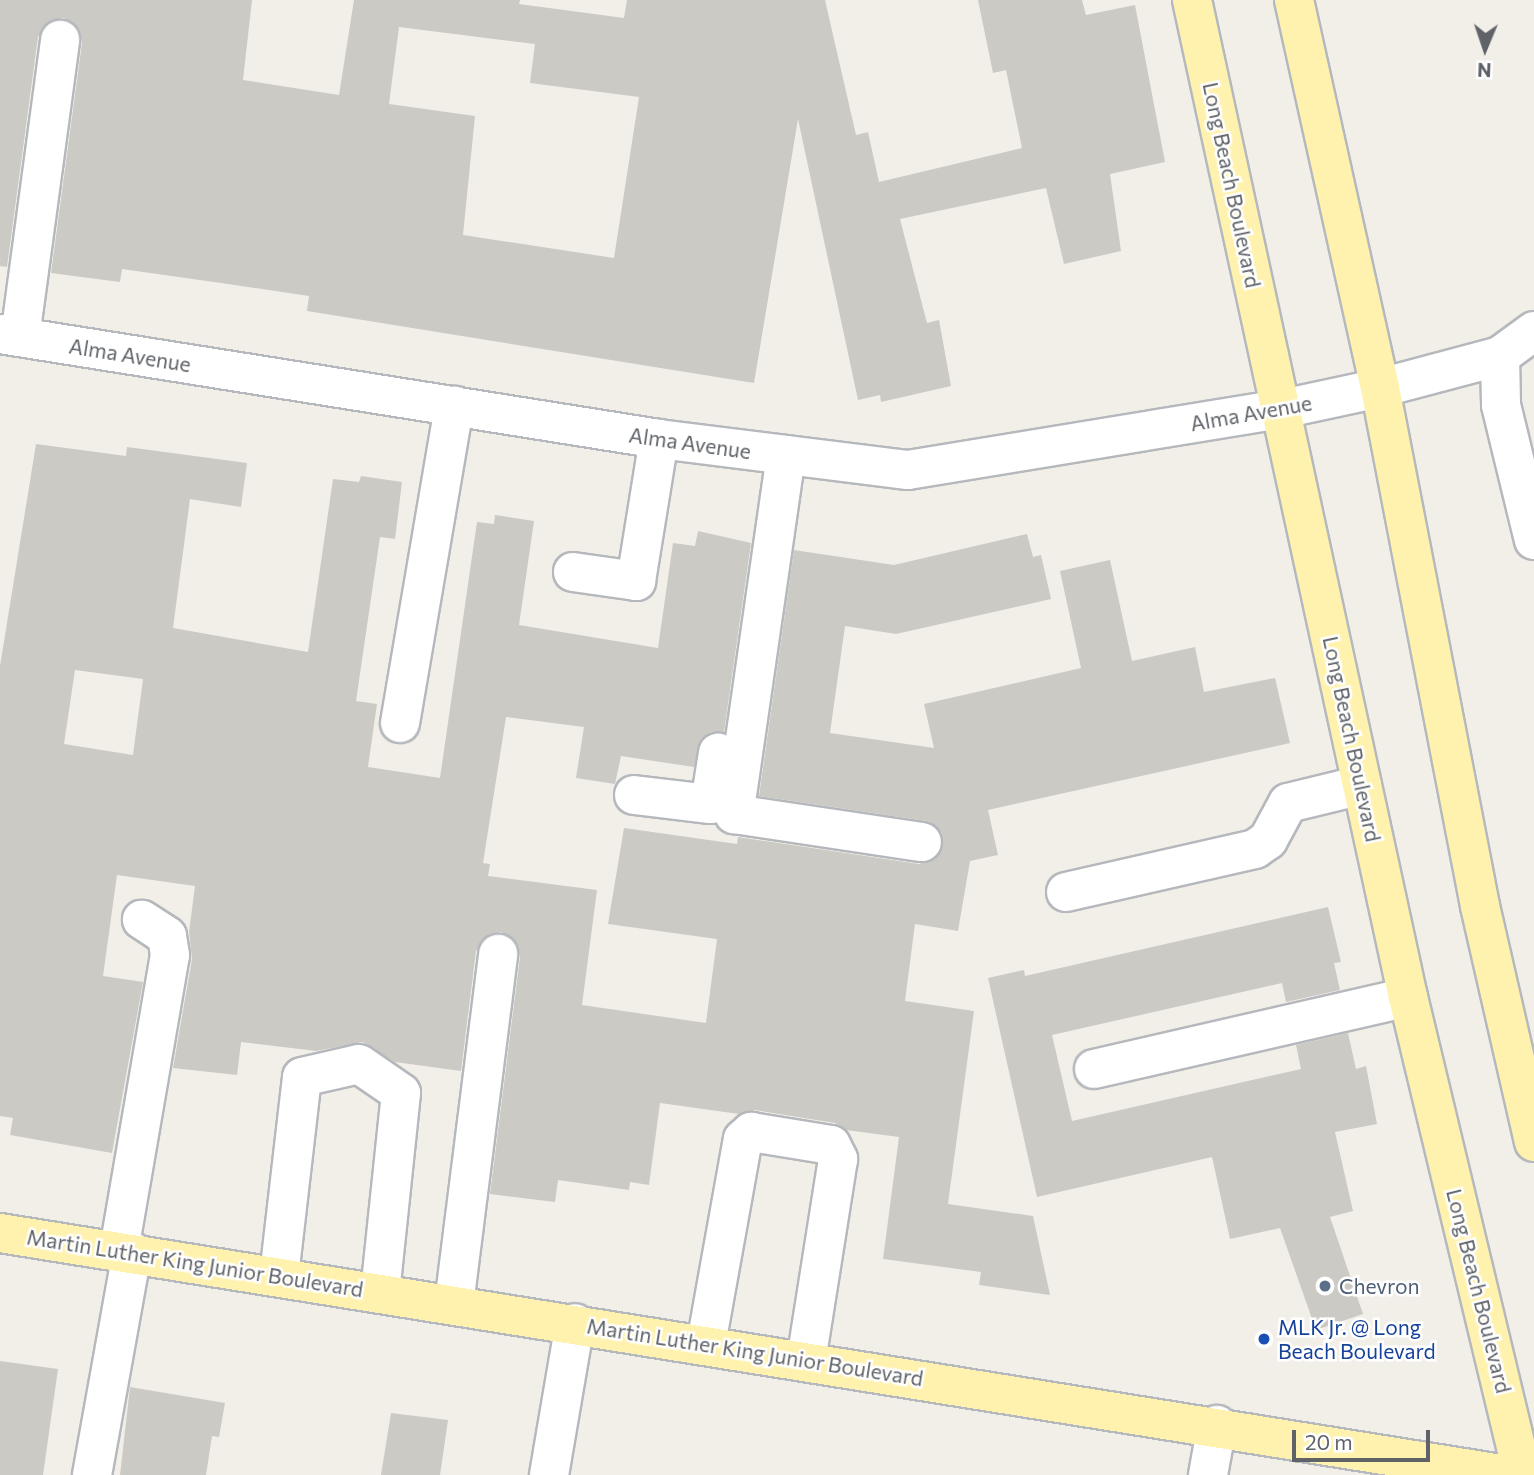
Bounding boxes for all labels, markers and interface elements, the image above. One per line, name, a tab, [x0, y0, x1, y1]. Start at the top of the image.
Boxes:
north arrow	[1450, 14, 1520, 84]
text: N	[1477, 59, 1492, 82]
street label: Long Beach Boulevard	[1198, 80, 1266, 290]
street label: Alma Avenue	[67, 333, 193, 377]
street label: Alma Avenue	[1188, 390, 1314, 436]
street label: Alma Avenue	[627, 422, 753, 464]
street label: Long Beach Boulevard	[1318, 634, 1386, 844]
street label: Long Beach Boulevard	[1441, 1186, 1517, 1396]
street label: Martin Luther King Junior Boulevard	[25, 1224, 365, 1302]
place label: Chevron	[1339, 1273, 1420, 1299]
marker: Chevron	[1317, 1278, 1333, 1294]
street label: Martin Luther King Junior Boulevard	[585, 1313, 925, 1391]
place label: MLK Jr. @ Long Beach Boulevard	[1278, 1314, 1436, 1364]
marker: MLK Jr. @ Long Beach Boulevard	[1256, 1331, 1272, 1347]
scale bar	[1296, 1416, 1434, 1460]
text: 20 m	[1305, 1429, 1353, 1454]

